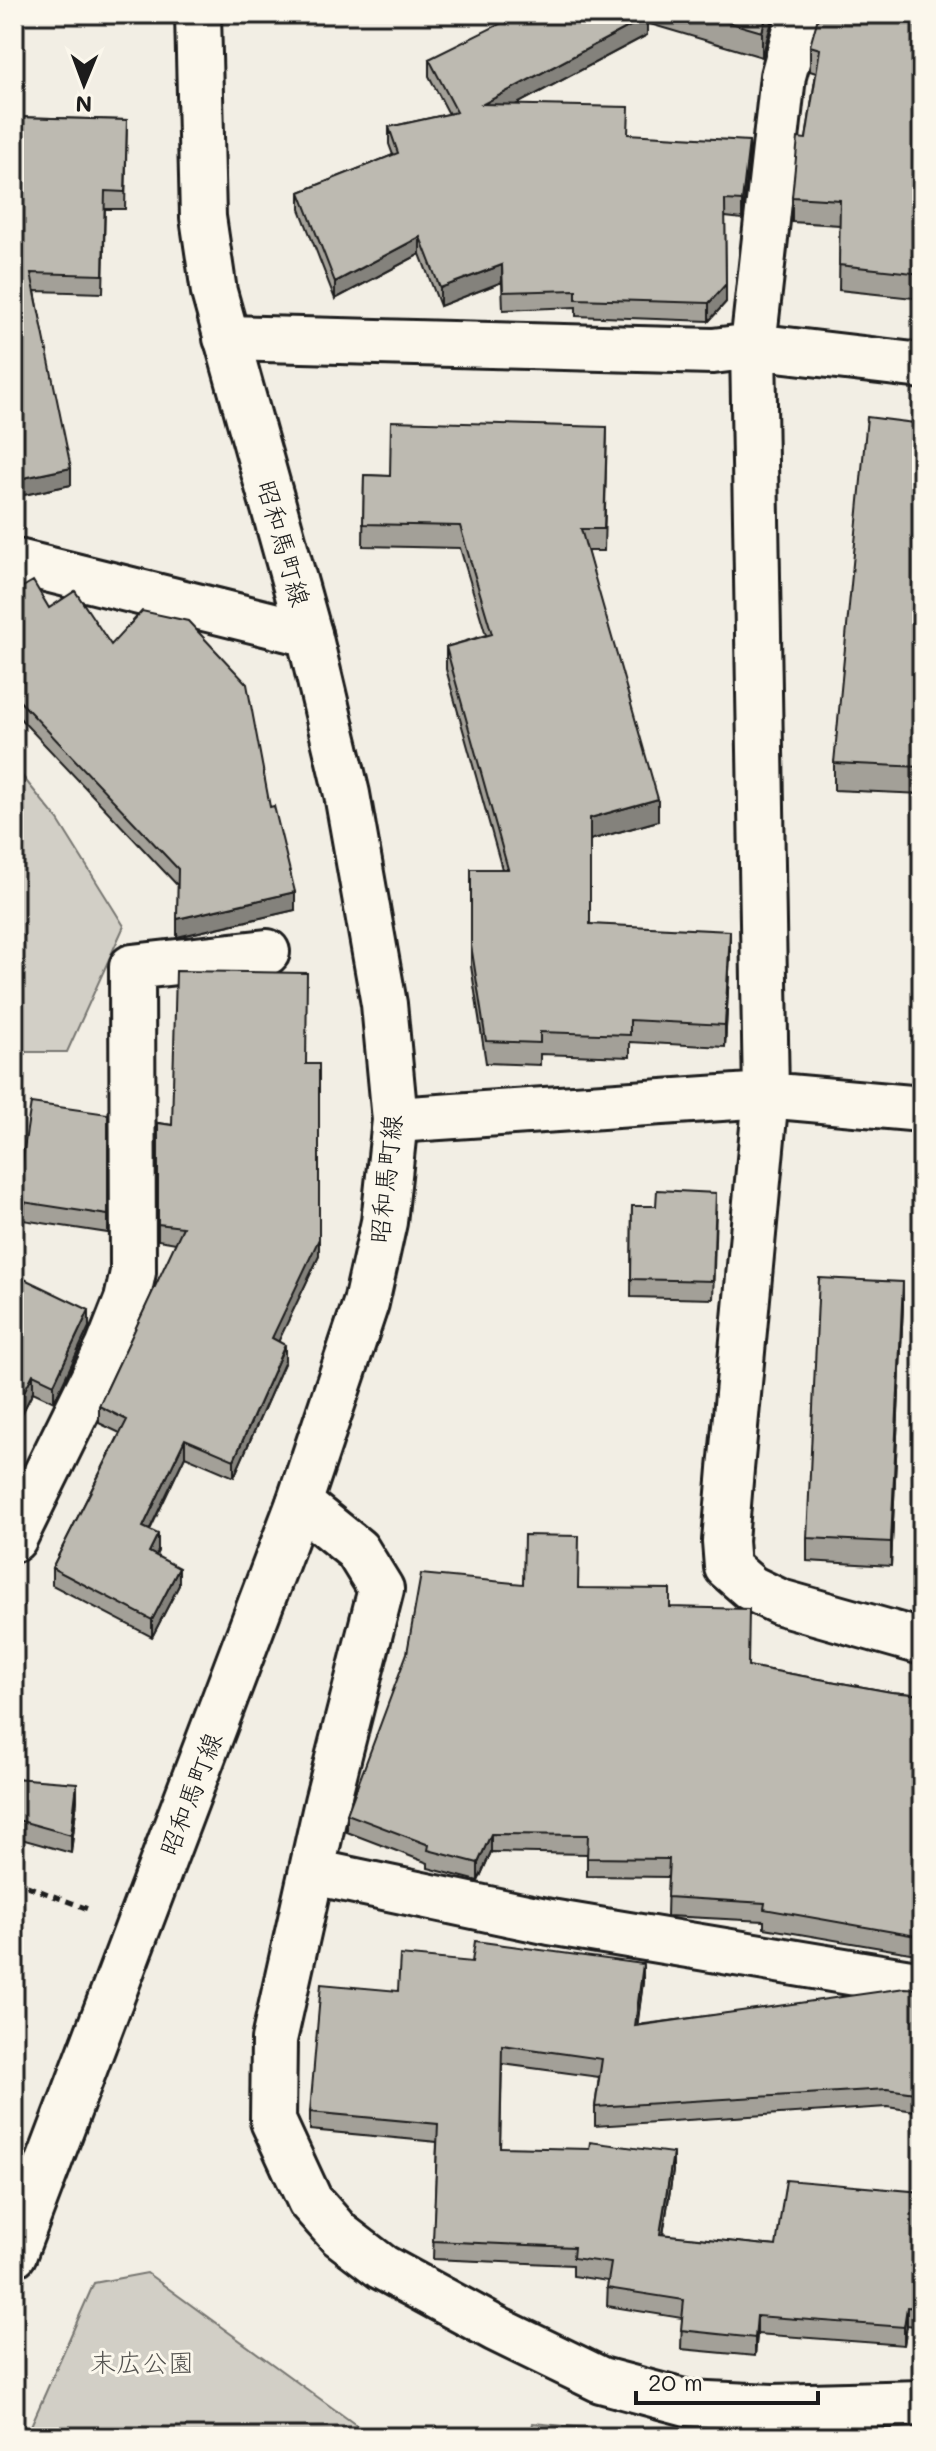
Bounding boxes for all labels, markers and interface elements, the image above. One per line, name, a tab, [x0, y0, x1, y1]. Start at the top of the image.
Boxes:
north arrow	[44, 44, 124, 124]
text: N	[75, 90, 92, 119]
street label: 昭和馬町線	[250, 476, 318, 610]
street label: 昭和馬町線	[361, 1113, 409, 1245]
street label: 昭和馬町線	[151, 1727, 229, 1861]
park label: 末広公園	[90, 2345, 194, 2379]
scale bar	[636, 2355, 818, 2405]
text: 20 m	[648, 2366, 703, 2397]

